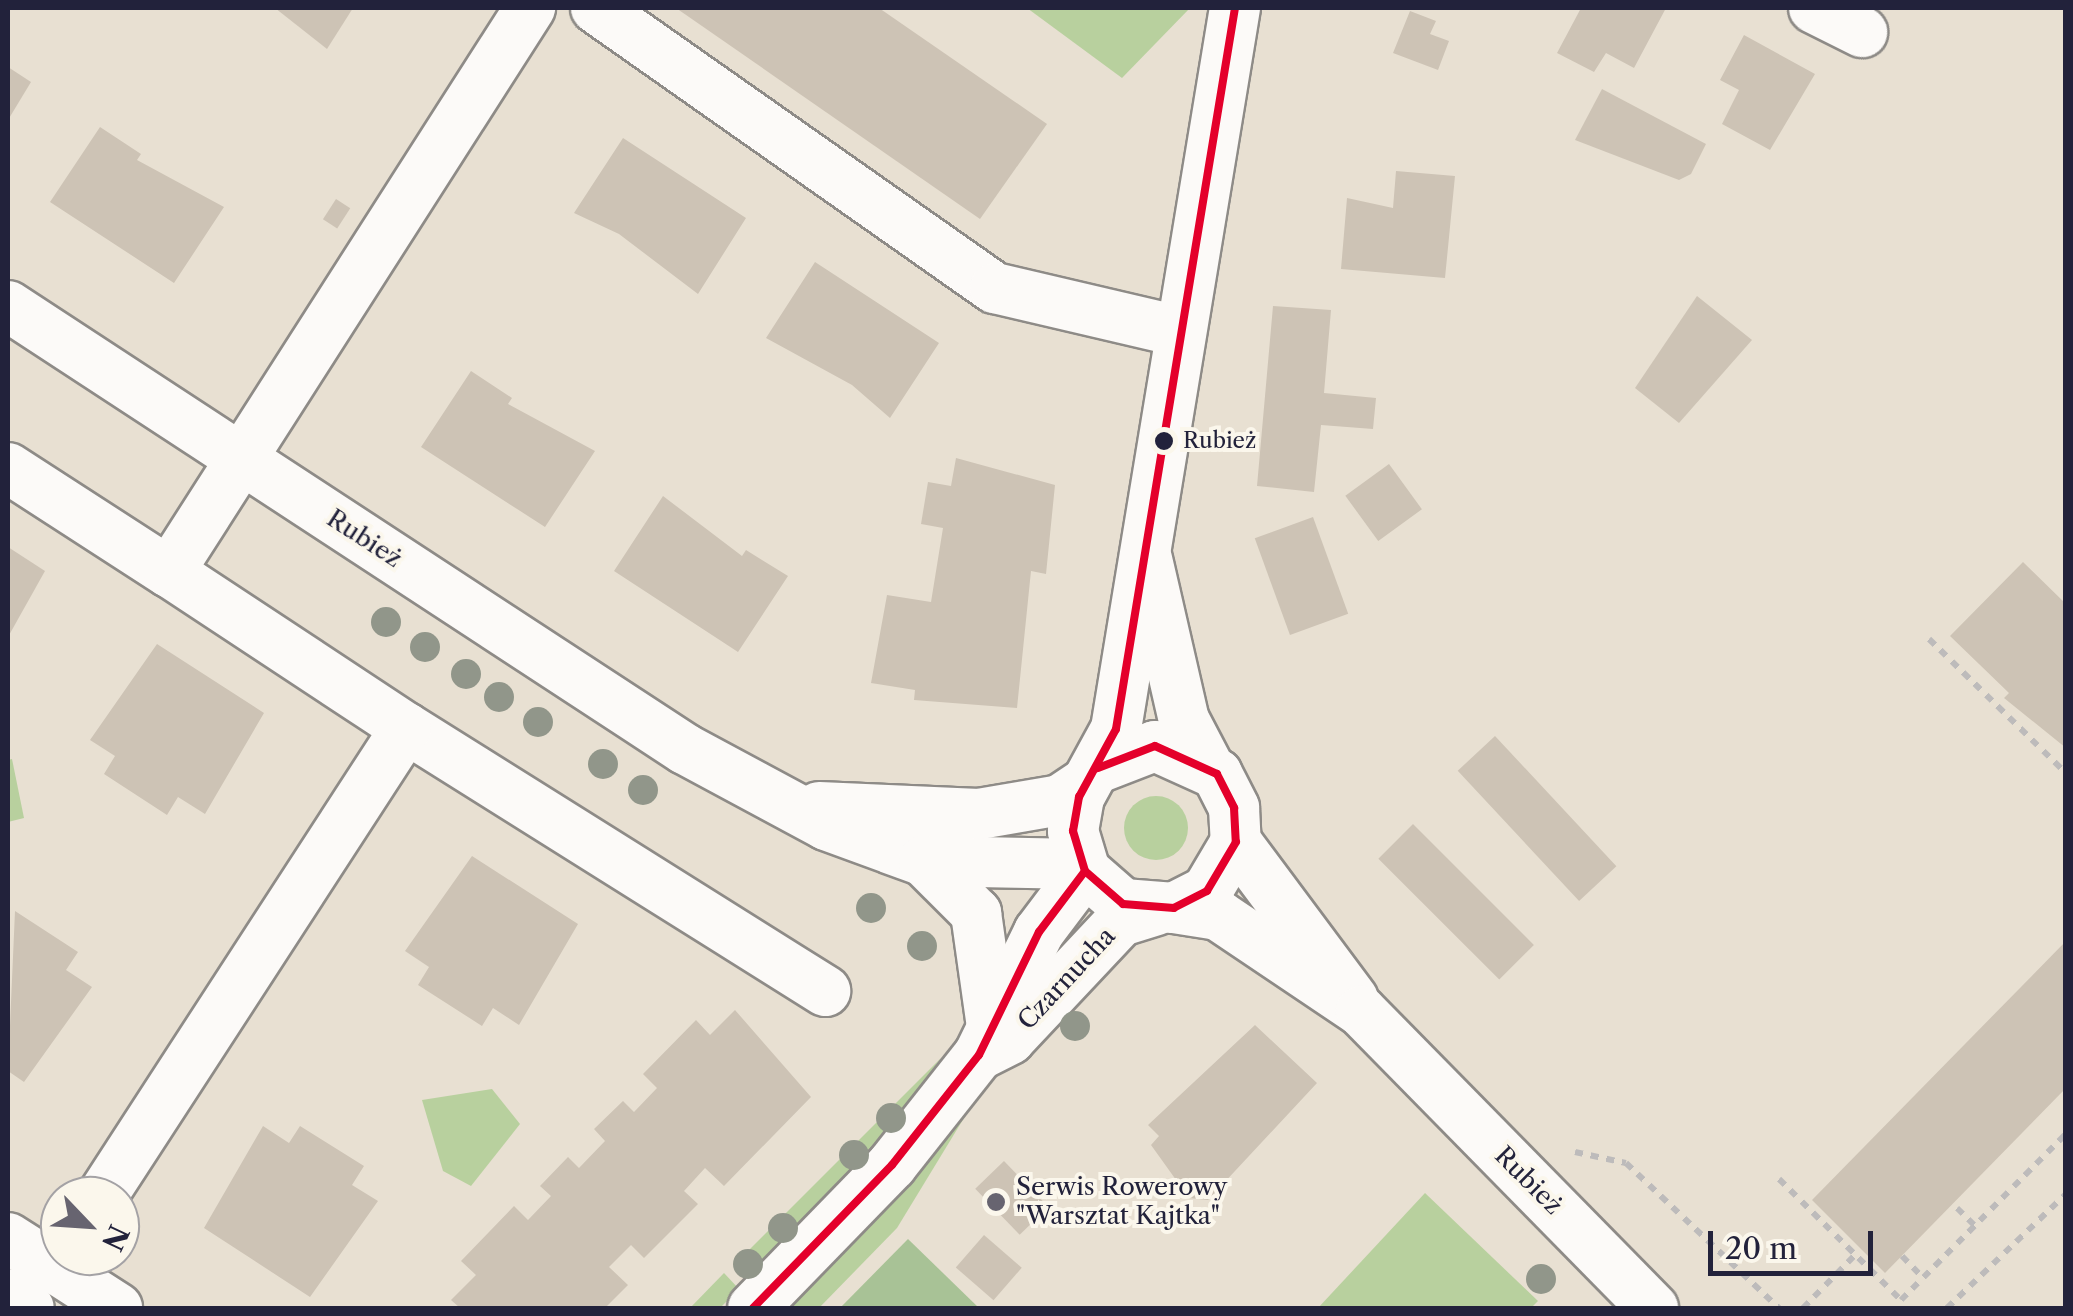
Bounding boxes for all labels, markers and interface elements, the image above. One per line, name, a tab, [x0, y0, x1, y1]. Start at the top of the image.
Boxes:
place label: Rubież	[1183, 428, 1256, 454]
marker: Rubież	[1154, 431, 1174, 451]
street label: Rubież	[321, 504, 407, 574]
street label: Czarnucha	[1012, 922, 1122, 1036]
street label: Rubież	[1488, 1141, 1568, 1221]
place label: Serwis Rowerowy "Warsztat Kajtka"	[1016, 1173, 1228, 1232]
north arrow	[40, 1176, 140, 1276]
marker: Serwis Rowerowy "Warsztat Kajtka"	[985, 1191, 1007, 1213]
scale bar	[1713, 1211, 1878, 1273]
text: N	[95, 1220, 136, 1256]
text: 20 m	[1725, 1230, 1797, 1267]

